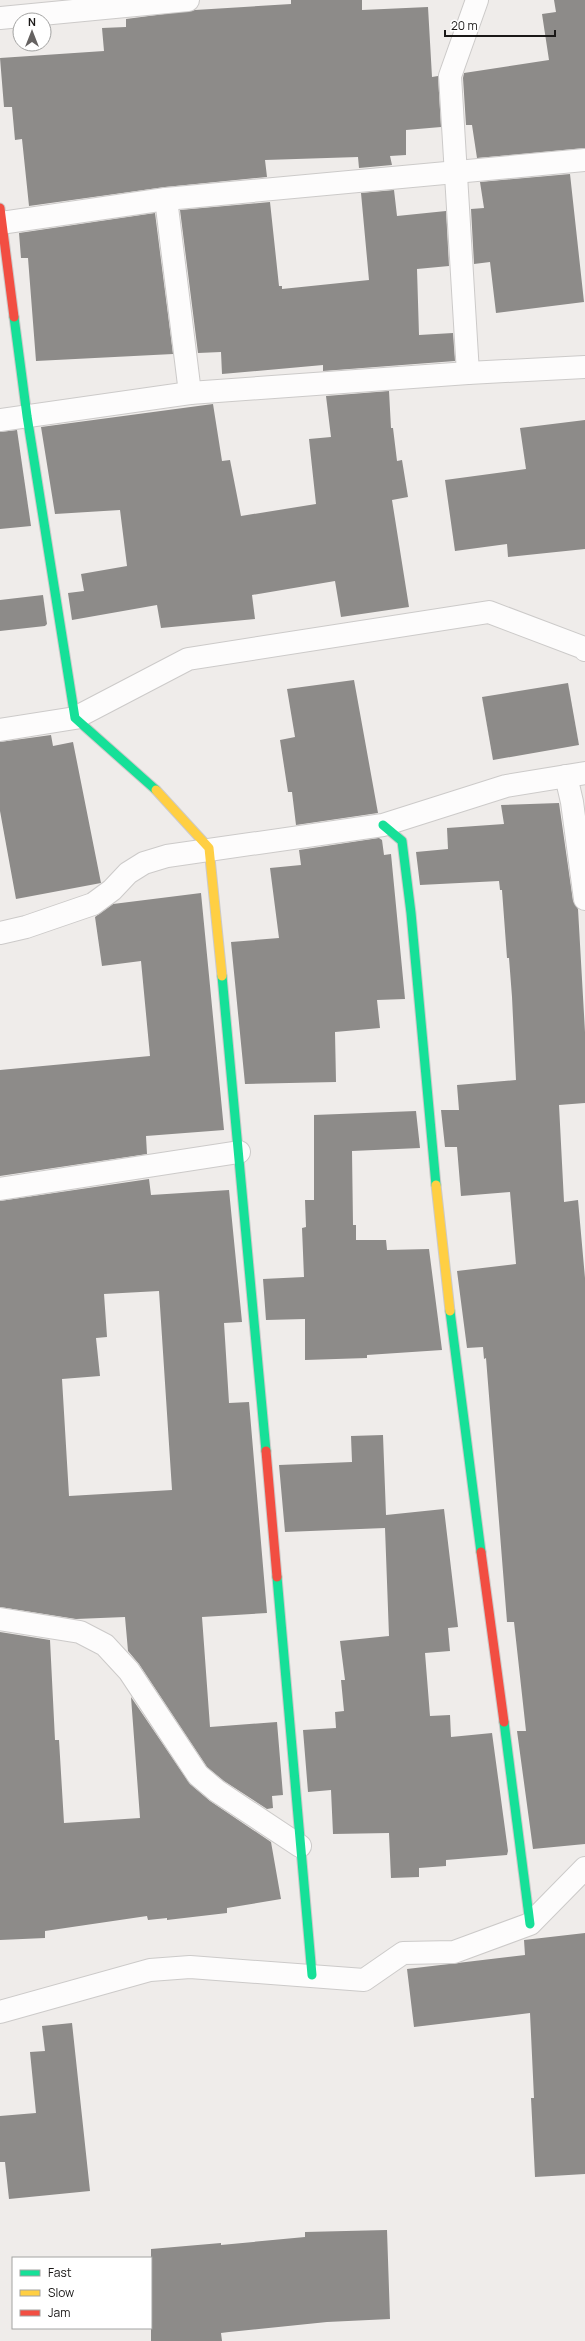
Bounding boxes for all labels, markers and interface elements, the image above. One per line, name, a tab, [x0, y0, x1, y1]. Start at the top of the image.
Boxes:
north arrow	[12, 12, 52, 52]
scale bar	[445, 12, 555, 38]
text: N	[28, 14, 36, 29]
text: 20 m	[451, 17, 478, 34]
legend	[12, 2257, 152, 2329]
text: Fast	[48, 2264, 72, 2281]
text: Slow	[48, 2284, 74, 2301]
text: Jam	[48, 2304, 70, 2321]

